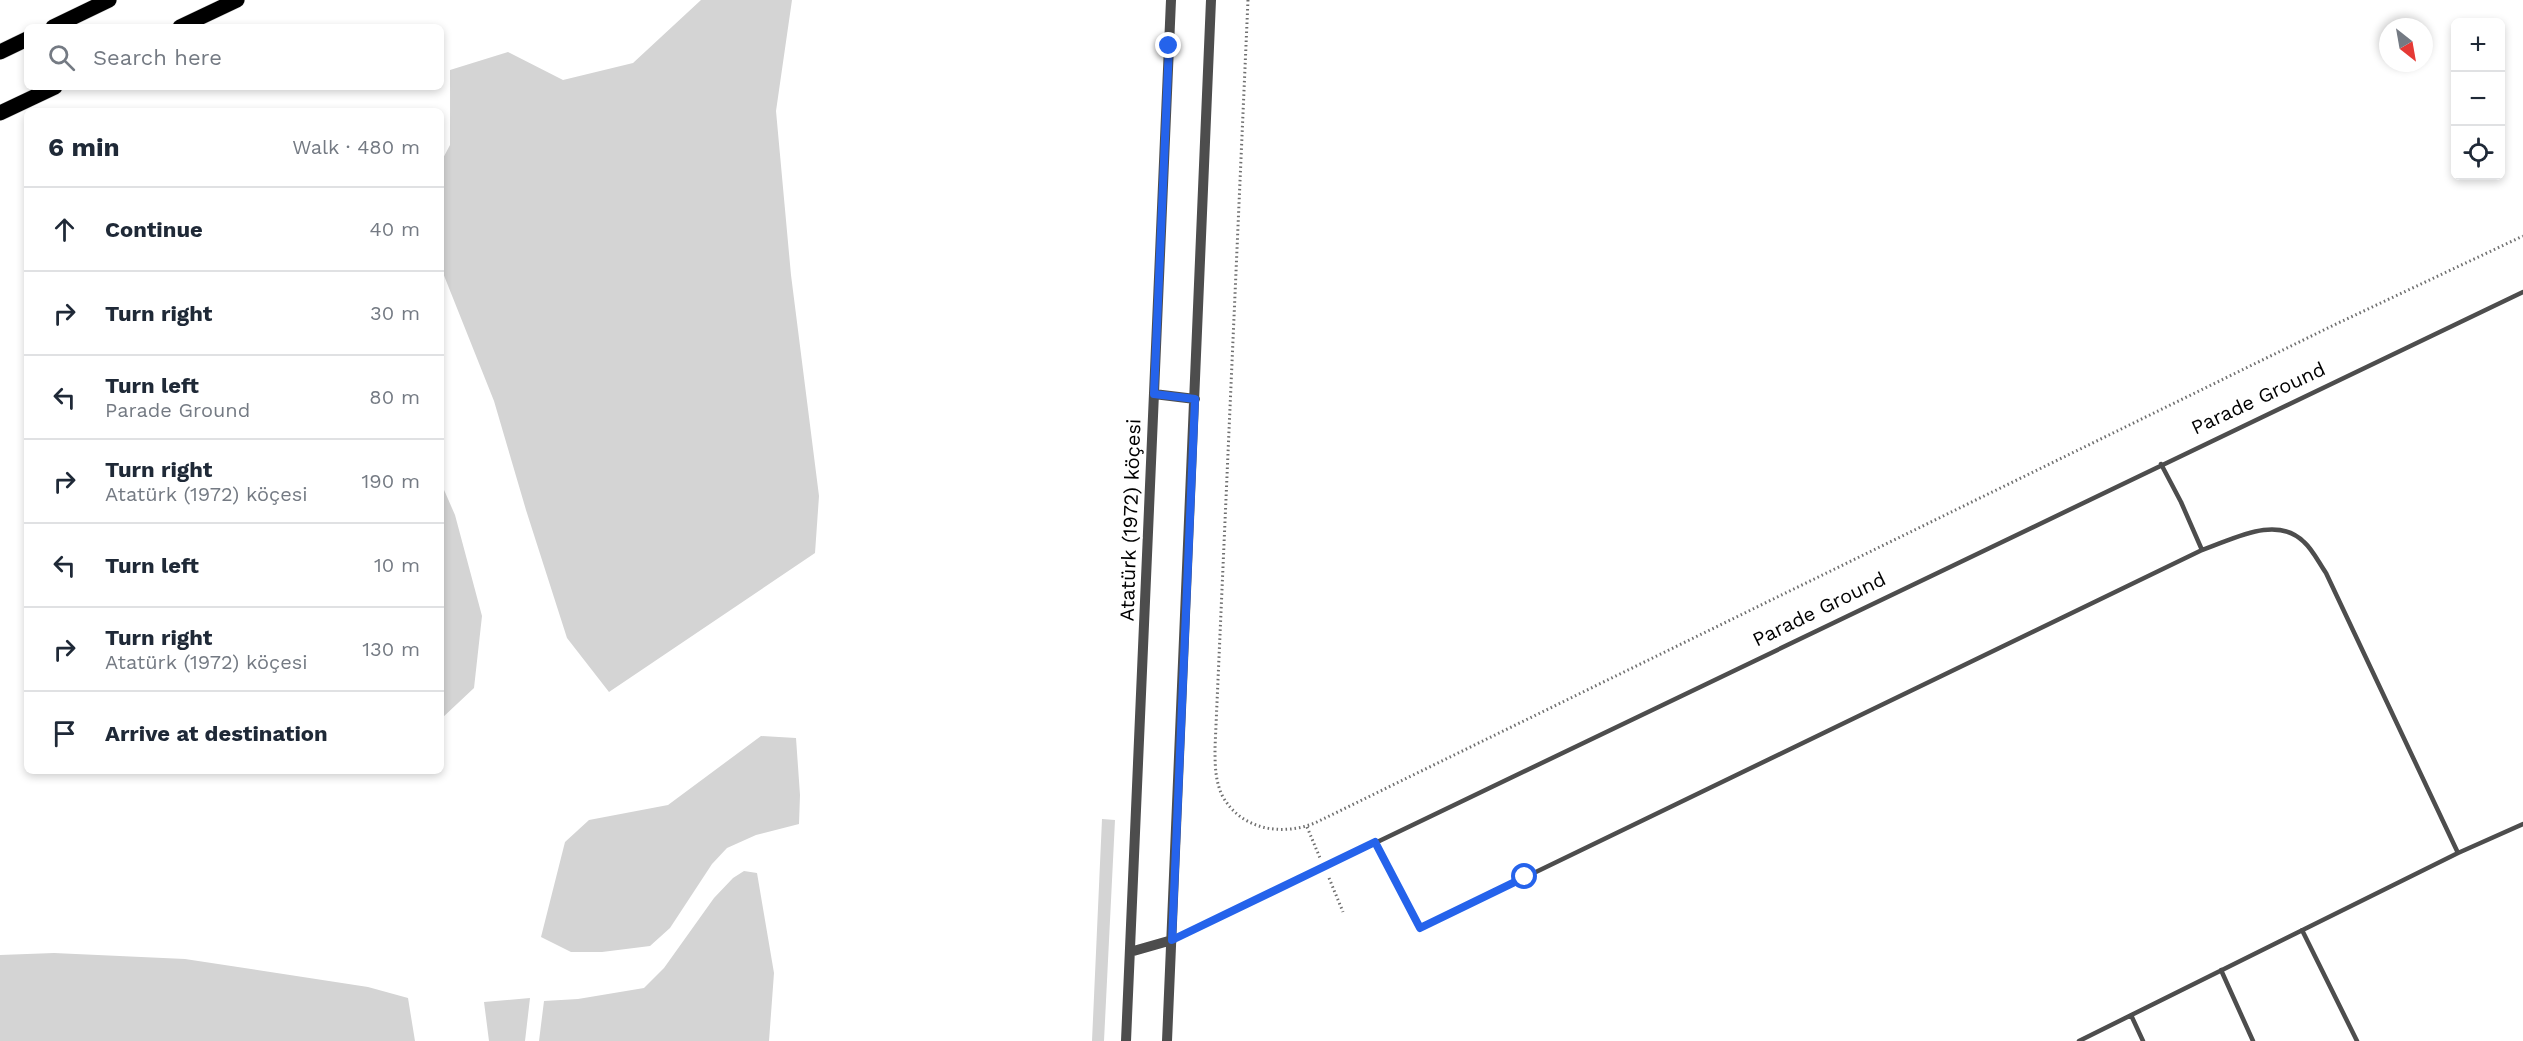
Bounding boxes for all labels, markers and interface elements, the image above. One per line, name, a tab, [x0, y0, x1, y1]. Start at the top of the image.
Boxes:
north arrow	[2379, 18, 2433, 72]
map controls	[2451, 18, 2505, 180]
button: +	[2451, 18, 2505, 72]
search box	[24, 24, 444, 90]
route end	[1155, 32, 1181, 58]
icon: search	[45, 41, 78, 74]
text: Search here	[93, 45, 222, 70]
button: −	[2451, 72, 2505, 126]
button: locate	[2451, 126, 2505, 180]
text: 6 min	[48, 132, 120, 162]
text: Walk · 480 m	[292, 135, 420, 159]
icon: ahead	[48, 213, 81, 246]
text: Continue	[105, 217, 203, 242]
text: 40 m	[369, 217, 420, 241]
icon: right	[48, 297, 81, 330]
text: Turn right	[105, 301, 212, 326]
text: 30 m	[370, 301, 420, 325]
street label: Parade Ground	[2187, 356, 2329, 440]
text: Turn left	[105, 373, 199, 398]
icon: left	[48, 381, 81, 414]
text: 80 m	[369, 385, 420, 409]
text: Parade Ground	[105, 398, 250, 422]
street label: Atatürk (1972) köçesi	[1114, 418, 1146, 622]
text: Turn right	[105, 457, 212, 482]
icon: right	[48, 465, 81, 498]
text: 190 m	[362, 469, 420, 493]
text: Atatürk (1972) köçesi	[105, 482, 308, 506]
icon: left	[48, 549, 81, 582]
text: Turn left	[105, 553, 199, 578]
text: 10 m	[374, 553, 420, 577]
street label: Parade Ground	[1748, 566, 1890, 652]
text: Turn right	[105, 625, 212, 650]
icon: right	[48, 633, 81, 666]
text: 130 m	[362, 637, 420, 661]
text: Atatürk (1972) köçesi	[105, 650, 308, 674]
icon: arrive	[48, 717, 81, 750]
text: Arrive at destination	[105, 721, 328, 746]
route start	[1511, 863, 1537, 889]

